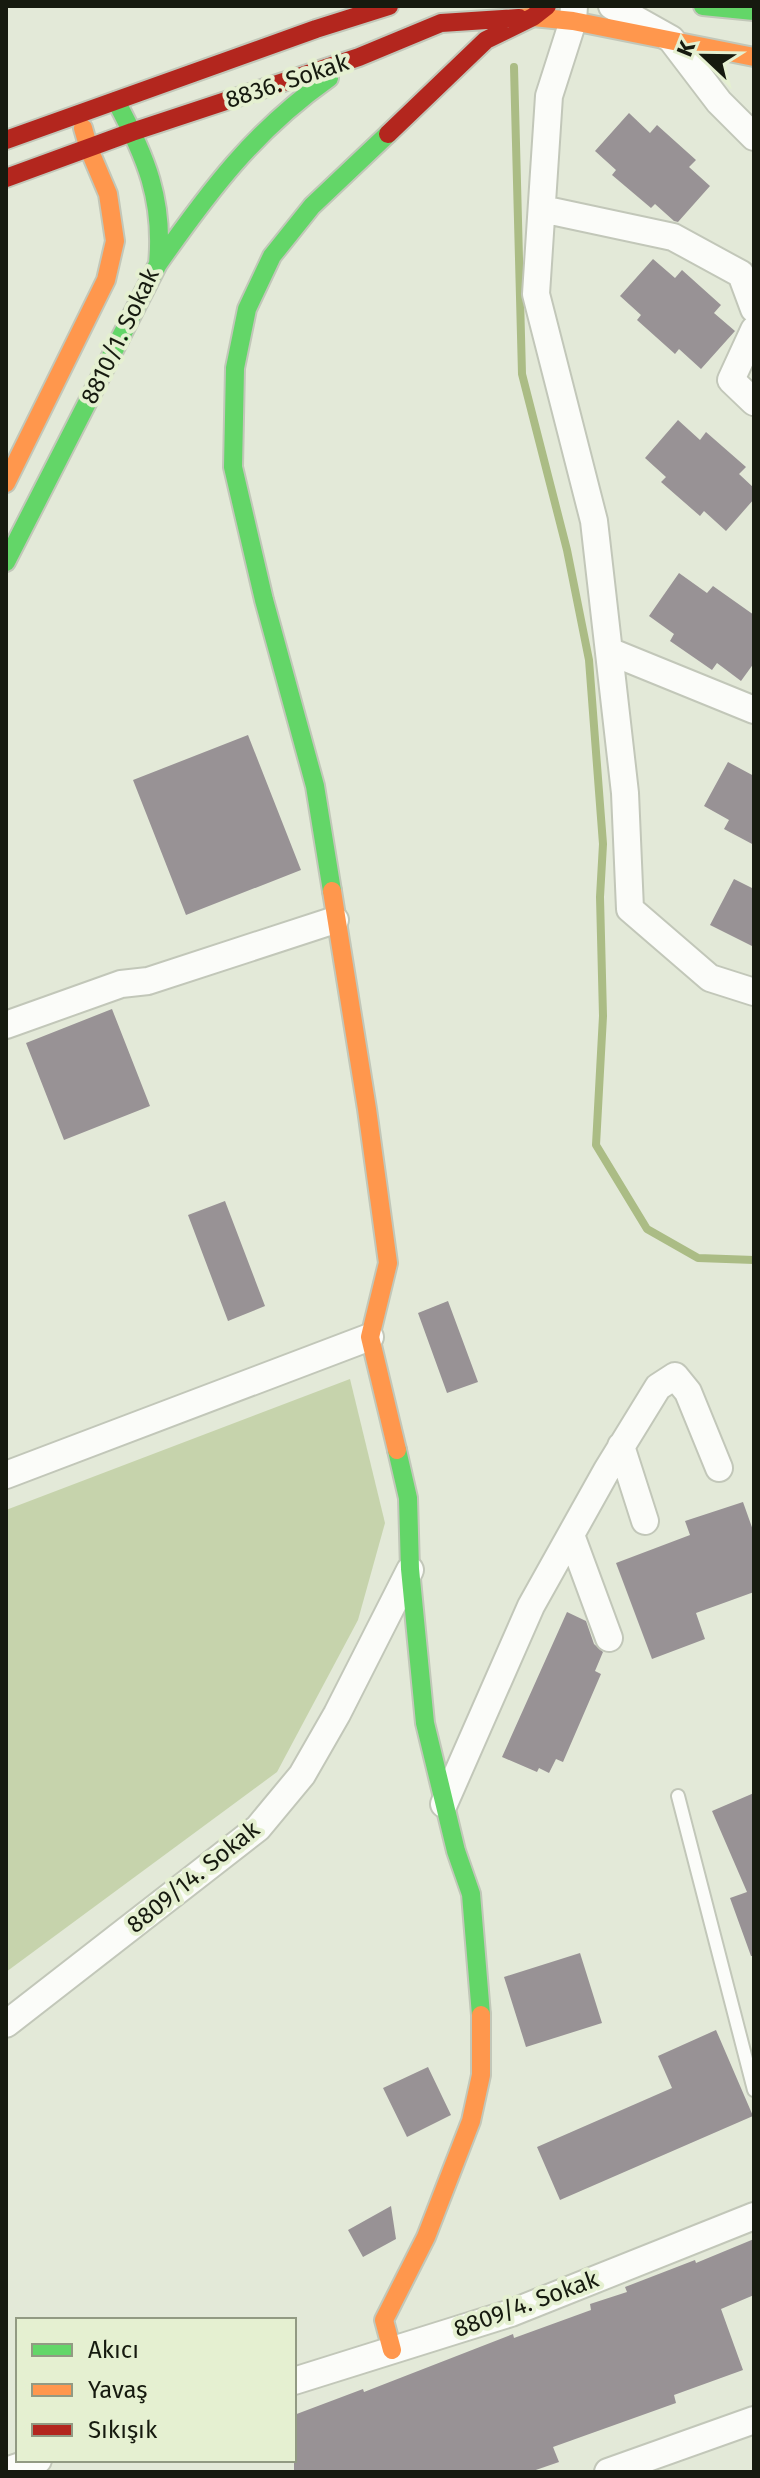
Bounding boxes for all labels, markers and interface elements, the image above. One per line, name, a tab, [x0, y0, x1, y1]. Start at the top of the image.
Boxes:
north arrow	[664, 16, 744, 96]
text: K	[671, 36, 701, 60]
street label: 8836. Sokak	[222, 48, 353, 114]
street label: 8810/1. Sokak	[75, 263, 165, 408]
street label: 8809/14. Sokak	[121, 1815, 265, 1939]
street label: 8809/4. Sokak	[450, 2265, 603, 2343]
legend	[16, 2318, 296, 2462]
text: Akıcı	[88, 2336, 139, 2364]
text: Yavaş	[88, 2376, 147, 2404]
text: Sıkışık	[88, 2416, 158, 2444]

